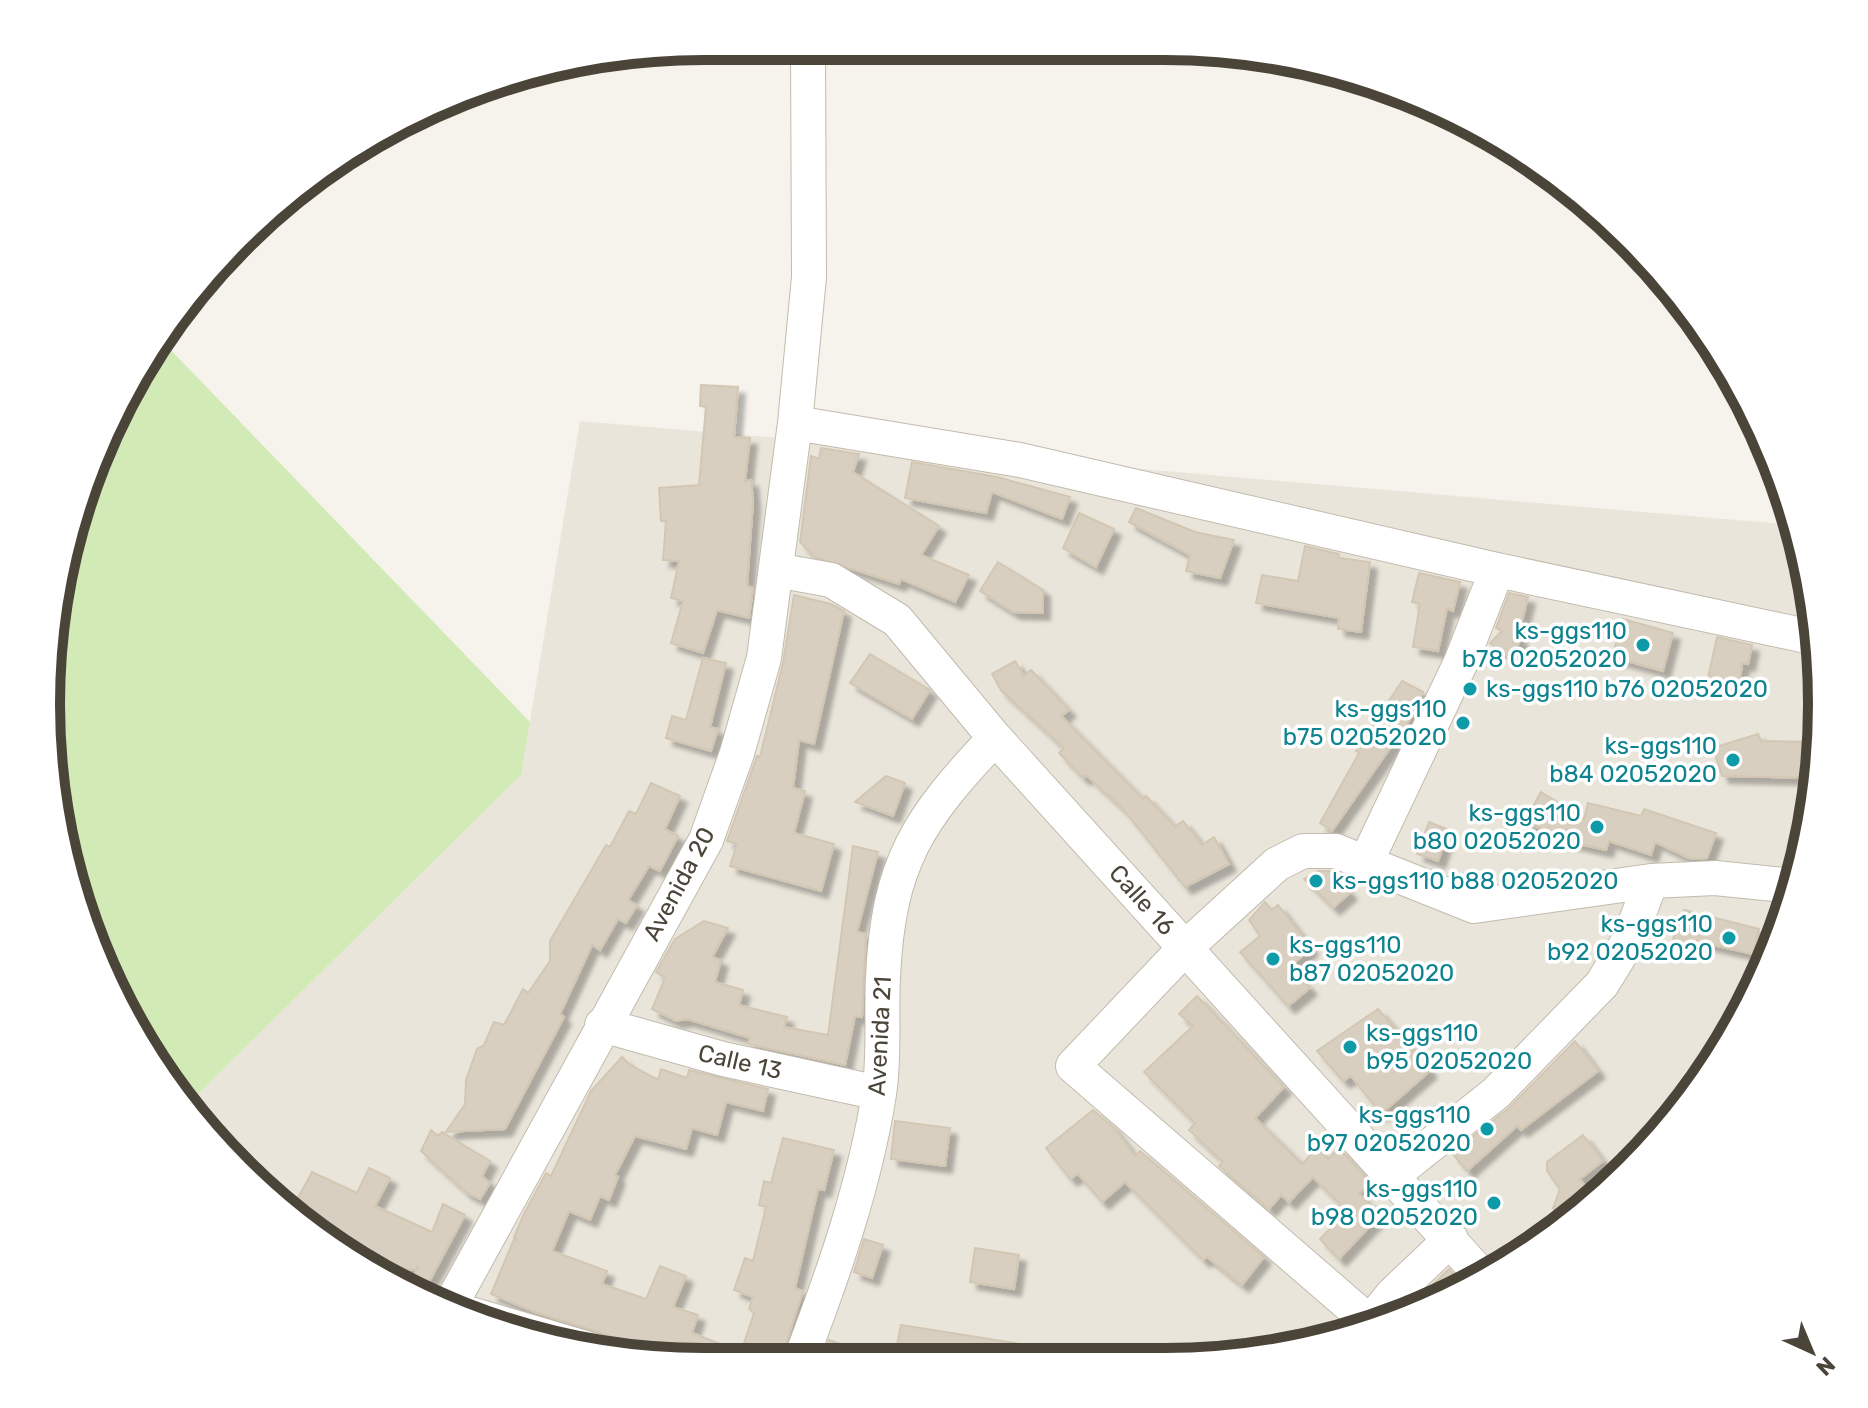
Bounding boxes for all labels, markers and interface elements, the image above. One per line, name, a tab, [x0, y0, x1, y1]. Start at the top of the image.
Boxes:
place label: ks-ggs110 b78 02052020	[1462, 617, 1627, 673]
marker: ks-ggs110 b78 02052020	[1634, 636, 1652, 654]
place label: ks-ggs110 b76 02052020	[1486, 675, 1768, 703]
marker: ks-ggs110 b76 02052020	[1461, 680, 1479, 698]
place label: ks-ggs110 b75 02052020	[1283, 695, 1447, 751]
marker: ks-ggs110 b75 02052020	[1454, 714, 1472, 732]
place label: ks-ggs110 b84 02052020	[1549, 732, 1717, 788]
marker: ks-ggs110 b84 02052020	[1724, 751, 1742, 769]
place label: ks-ggs110 b80 02052020	[1413, 799, 1581, 855]
marker: ks-ggs110 b80 02052020	[1588, 818, 1606, 836]
street label: Avenida 20	[637, 822, 721, 946]
street label: Calle 16	[1103, 859, 1181, 941]
place label: ks-ggs110 b88 02052020	[1332, 867, 1618, 895]
marker: ks-ggs110 b88 02052020	[1307, 872, 1325, 890]
place label: ks-ggs110 b92 02052020	[1547, 910, 1713, 966]
marker: ks-ggs110 b92 02052020	[1720, 929, 1738, 947]
place label: ks-ggs110 b87 02052020	[1289, 931, 1454, 987]
marker: ks-ggs110 b87 02052020	[1264, 950, 1282, 968]
street label: Avenida 21	[863, 975, 897, 1097]
place label: ks-ggs110 b95 02052020	[1366, 1019, 1532, 1075]
marker: ks-ggs110 b95 02052020	[1341, 1038, 1359, 1056]
street label: Calle 13	[695, 1039, 785, 1085]
place label: ks-ggs110 b97 02052020	[1307, 1101, 1471, 1157]
marker: ks-ggs110 b97 02052020	[1478, 1120, 1496, 1138]
place label: ks-ggs110 b98 02052020	[1311, 1175, 1478, 1231]
marker: ks-ggs110 b98 02052020	[1485, 1194, 1503, 1212]
north arrow	[1772, 1312, 1852, 1392]
text: N	[1810, 1351, 1841, 1381]

